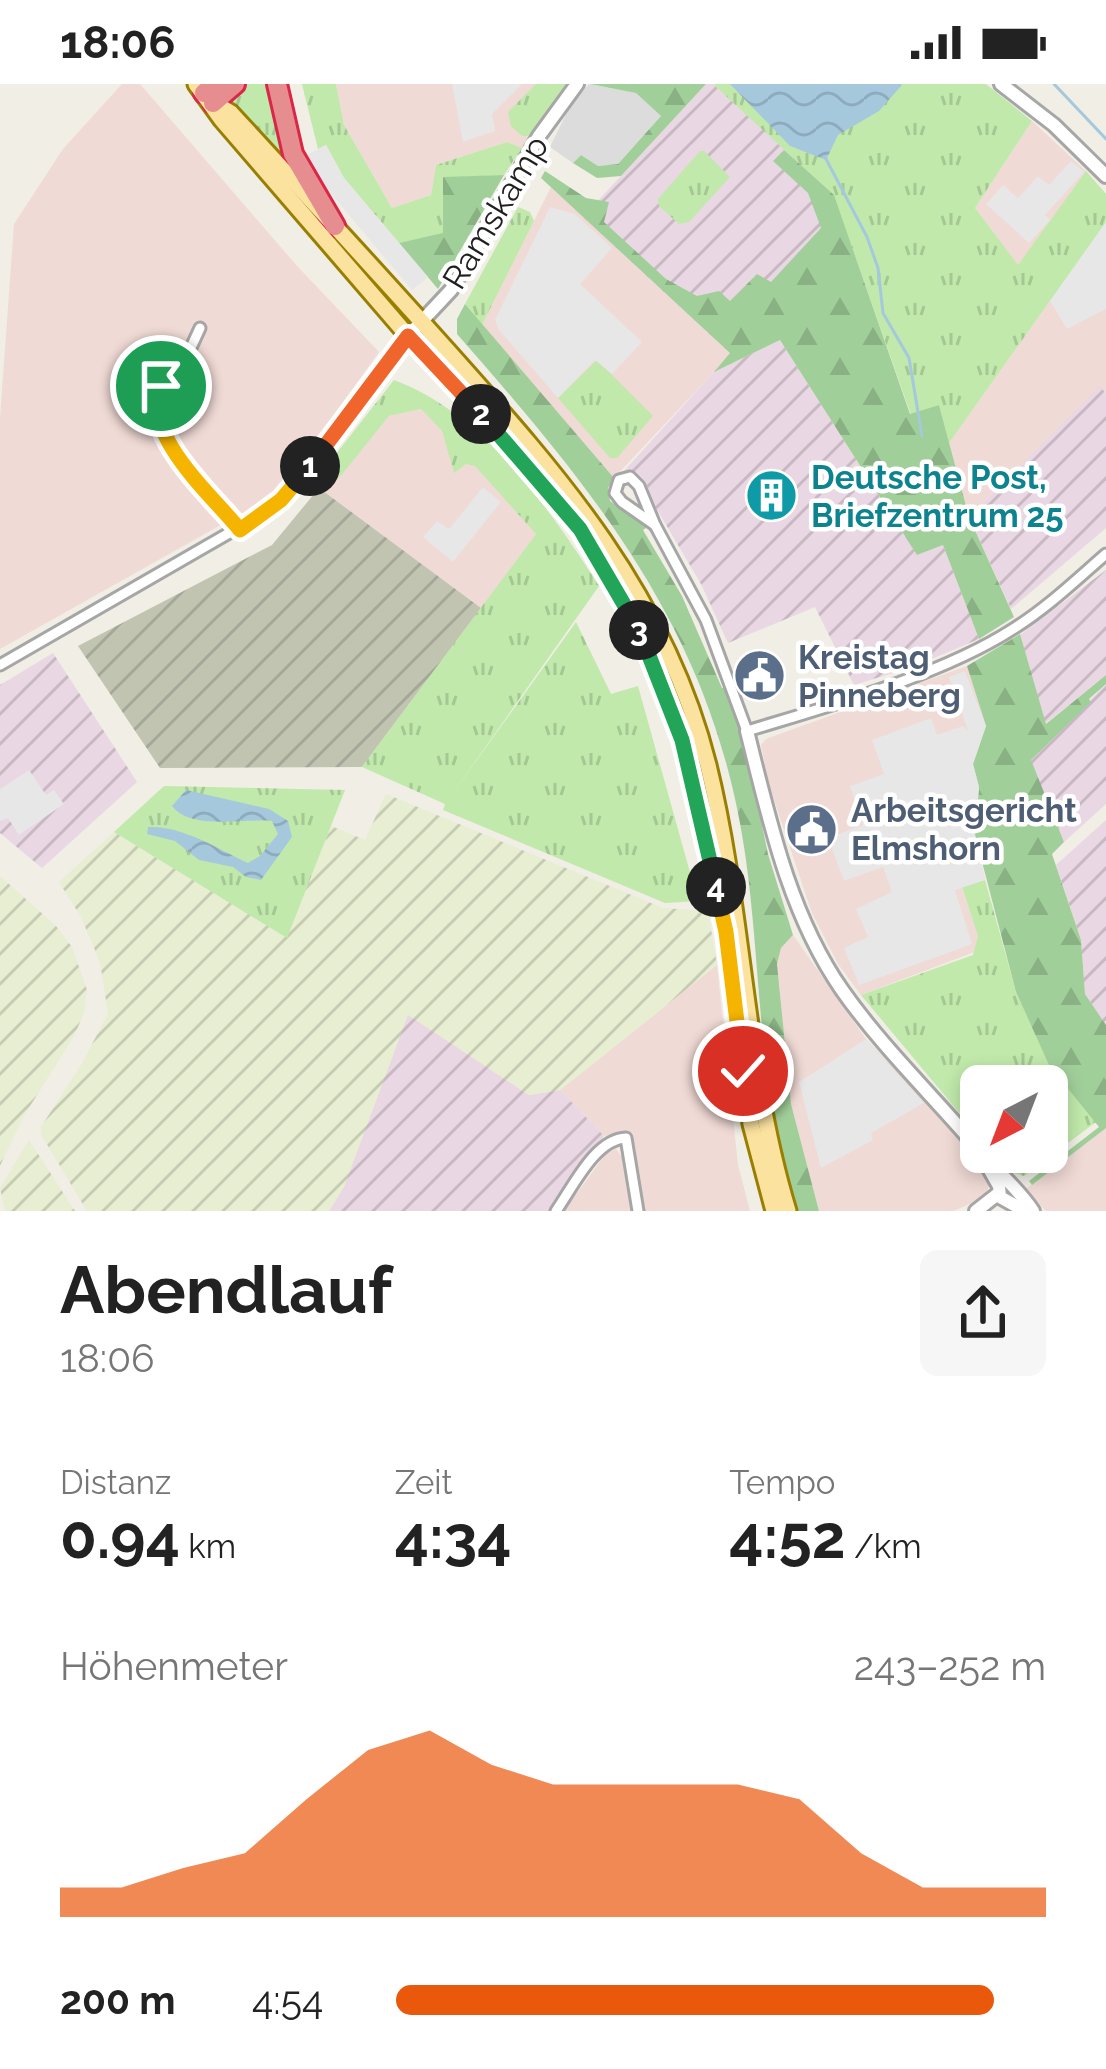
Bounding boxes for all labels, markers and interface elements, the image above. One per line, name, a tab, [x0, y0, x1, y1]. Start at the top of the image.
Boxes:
text: 18:06	[60, 16, 175, 69]
street label: Ramskamp	[435, 129, 556, 296]
pin	[110, 335, 212, 437]
icon: arrive	[128, 353, 194, 419]
pin: 2	[451, 384, 511, 444]
text: 2	[472, 394, 490, 433]
pin: 1	[280, 436, 340, 496]
text: 1	[302, 446, 318, 485]
place label: Deutsche Post, Briefzentrum 25	[811, 458, 1063, 535]
building icon: Deutsche Post, Briefzentrum 25	[744, 468, 800, 524]
pin: 3	[609, 600, 669, 660]
text: 3	[630, 610, 648, 649]
place label: Kreistag Pinneberg	[798, 638, 961, 715]
public building icon: Kreistag Pinneberg	[731, 648, 787, 704]
place label: Arbeitsgericht Elmshorn	[851, 791, 1077, 868]
public building icon: Arbeitsgericht Elmshorn	[784, 801, 840, 857]
pin: 4	[686, 857, 746, 917]
text: 4	[707, 867, 725, 906]
pin	[692, 1020, 794, 1122]
icon: check	[710, 1038, 776, 1104]
north arrow	[960, 1065, 1068, 1173]
map controls	[960, 1065, 1068, 1173]
button: share	[920, 1250, 1046, 1376]
text: Abendlauf	[60, 1251, 392, 1328]
text: 18:06	[60, 1335, 155, 1381]
text: Distanz	[60, 1463, 171, 1502]
text: Zeit	[395, 1463, 453, 1502]
text: Tempo	[729, 1463, 835, 1502]
text: 0.94	[60, 1502, 180, 1572]
text: 4:34	[395, 1502, 511, 1572]
text: 4:52	[729, 1502, 846, 1572]
text: km	[180, 1527, 236, 1566]
text: /km	[846, 1527, 922, 1566]
text: Höhenmeter	[60, 1643, 288, 1689]
text: 243–252 m	[854, 1643, 1046, 1689]
text: 200 m	[60, 1977, 176, 2023]
text: 4:54	[252, 1977, 323, 2023]

